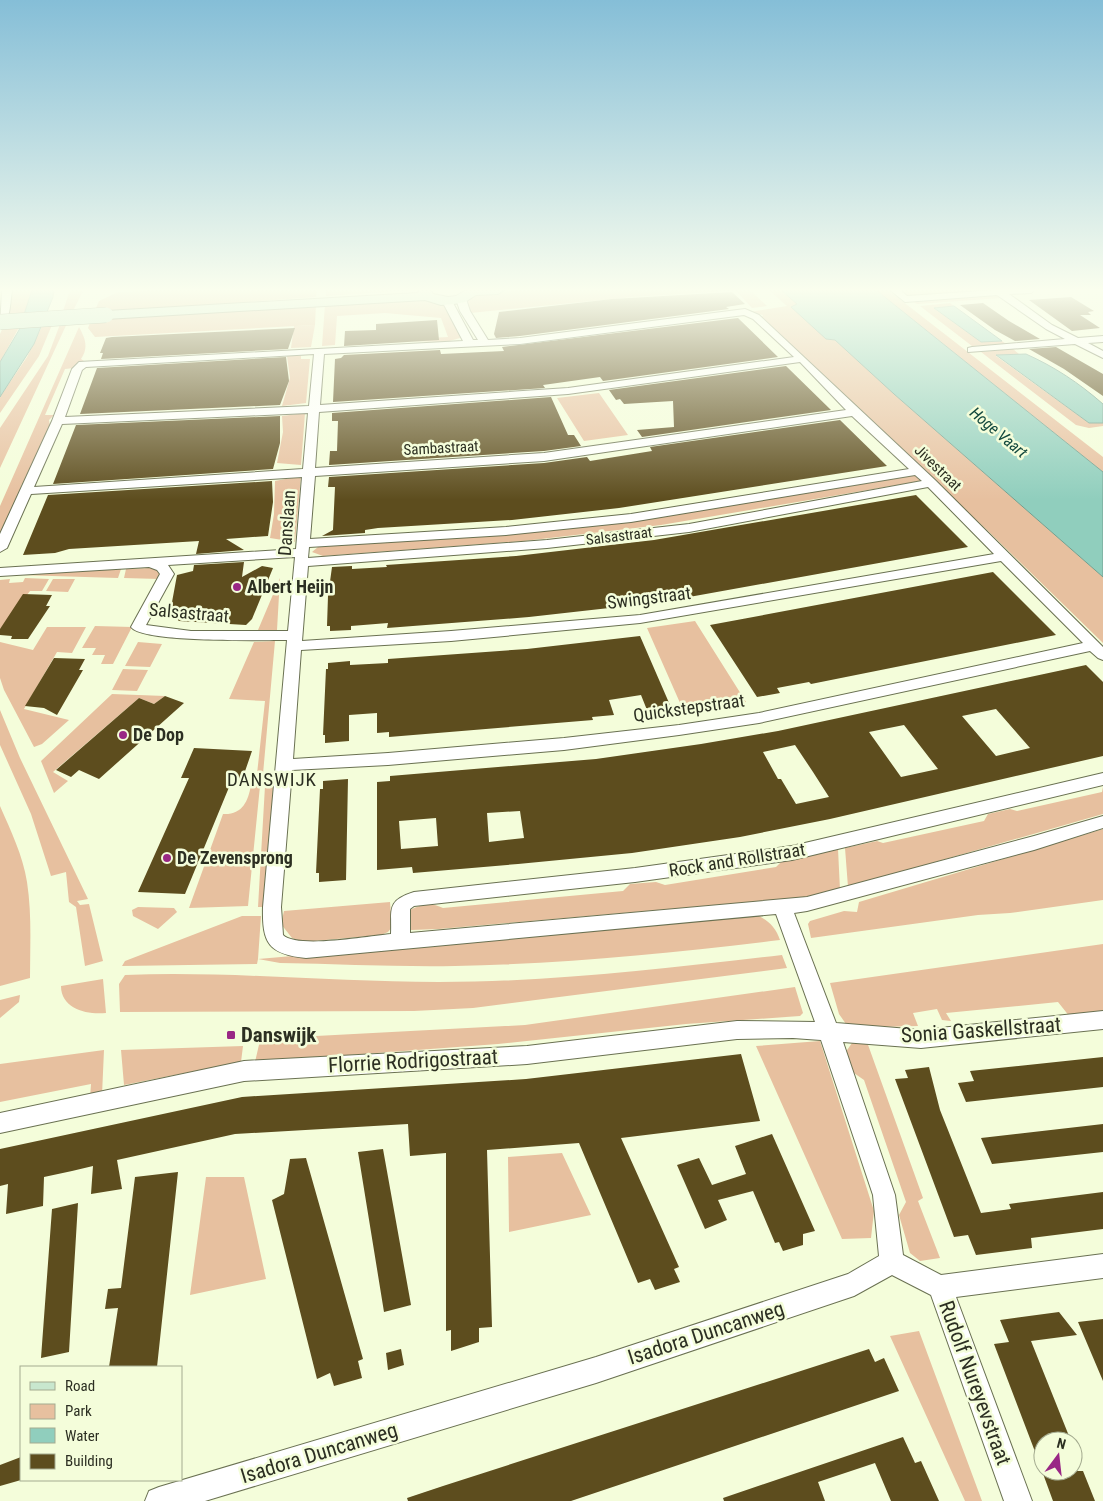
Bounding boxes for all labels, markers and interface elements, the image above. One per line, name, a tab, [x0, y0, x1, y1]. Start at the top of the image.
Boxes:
water label: Hoge Vaart	[966, 403, 1031, 462]
street label: Sambastraat	[403, 437, 479, 459]
street label: Jivestraat	[911, 441, 965, 495]
street label: Danslaan	[274, 489, 299, 557]
street label: Salsastraat	[585, 523, 653, 549]
place label: Albert Heijn	[247, 576, 333, 597]
marker: Albert Heijn	[231, 581, 243, 593]
street label: Swingstraat	[606, 582, 692, 613]
street label: Salsastraat	[148, 599, 230, 626]
street label: Quickstepstraat	[632, 689, 746, 726]
place label: De Dop	[133, 724, 184, 745]
marker: De Dop	[117, 729, 129, 741]
district label: DANSWIJK	[227, 768, 317, 791]
street label: Rock and Rollstraat	[667, 838, 807, 881]
place label: De Zevensprong	[177, 847, 293, 868]
marker: De Zevensprong	[161, 852, 173, 864]
street label: Sonia Gaskellstraat	[900, 1012, 1062, 1048]
place label: Danswijk	[241, 1023, 317, 1047]
marker: Danswijk	[225, 1029, 237, 1041]
street label: Florrie Rodrigostraat	[327, 1045, 499, 1077]
street label: Isadora Duncanweg	[625, 1296, 787, 1370]
street label: Rudolf Nureyevstraat	[934, 1298, 1016, 1468]
legend	[20, 1366, 182, 1481]
text: Road	[65, 1377, 95, 1395]
text: Park	[65, 1402, 92, 1420]
street label: Isadora Duncanweg	[238, 1418, 400, 1488]
text: Water	[65, 1427, 100, 1445]
north arrow	[1033, 1431, 1083, 1481]
text: N	[1055, 1435, 1068, 1452]
text: Building	[65, 1452, 113, 1470]

